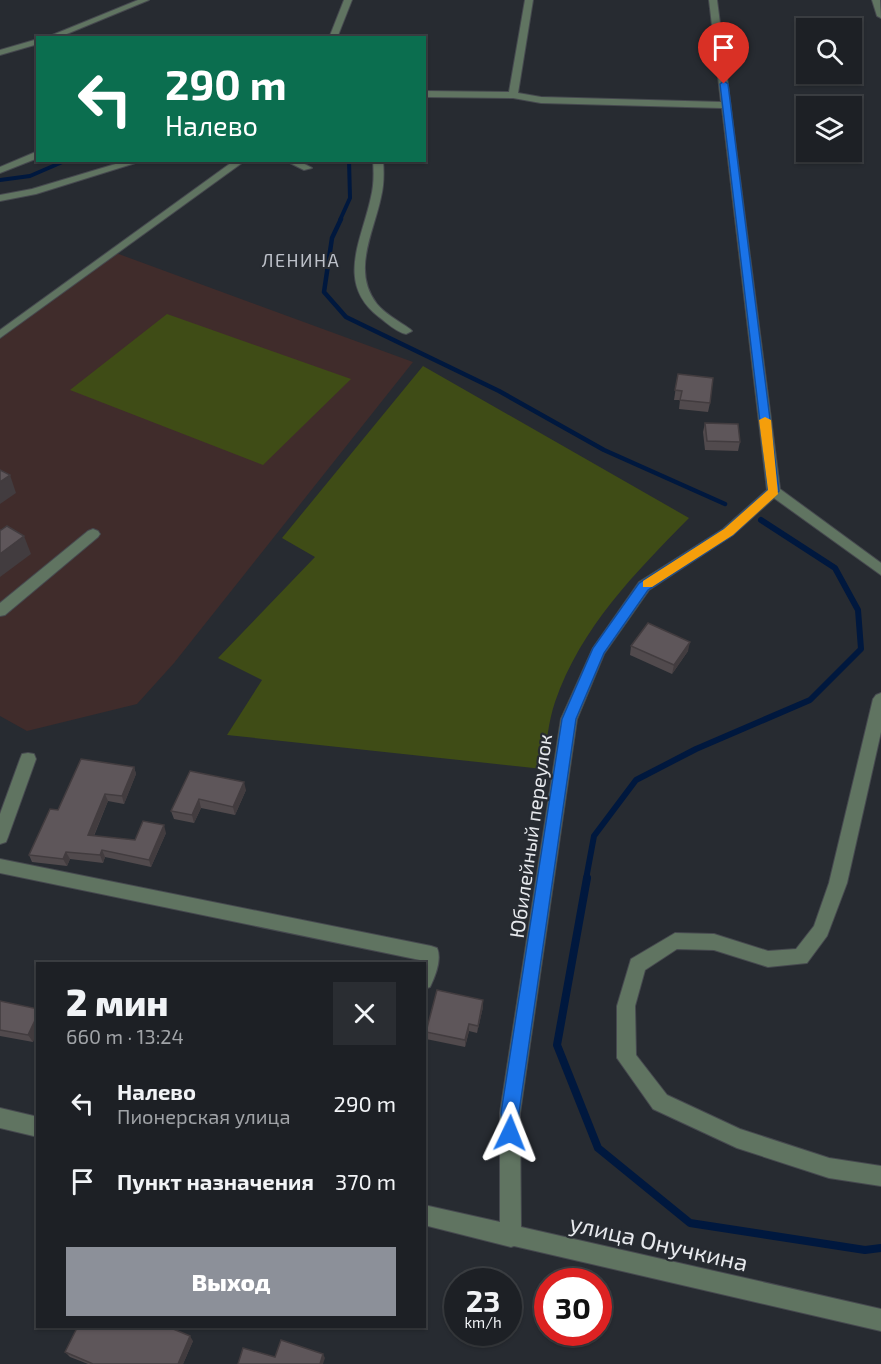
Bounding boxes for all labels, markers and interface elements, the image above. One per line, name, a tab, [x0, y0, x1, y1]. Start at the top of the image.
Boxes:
map controls	[796, 18, 862, 162]
button: search	[796, 18, 862, 84]
pin	[698, 22, 749, 84]
icon: arrive	[707, 31, 740, 64]
text: 290 m	[165, 58, 287, 108]
icon: left	[66, 60, 144, 138]
button: layers	[796, 96, 862, 162]
text: Налево	[165, 109, 258, 141]
district label: ЛЕНИНА	[262, 249, 340, 271]
street label: Юбилейный переулок	[504, 732, 557, 940]
text: 2 мин	[66, 980, 169, 1023]
button: close	[333, 982, 396, 1045]
text: 660 m · 13:24	[66, 1024, 184, 1048]
text: Налево	[117, 1078, 196, 1104]
icon: left	[66, 1087, 99, 1120]
text: 290 m	[334, 1090, 396, 1116]
position arrow	[478, 1101, 542, 1165]
text: Пионерская улица	[117, 1104, 290, 1128]
icon: arrive	[66, 1165, 99, 1198]
text: Пункт назначения	[117, 1168, 314, 1194]
text: 370 m	[335, 1168, 396, 1194]
street label: улица Онучкина	[567, 1207, 751, 1278]
button: Выход	[66, 1247, 396, 1316]
speed limit sign: 30	[534, 1268, 612, 1346]
text: 23	[466, 1282, 500, 1318]
text: km/h	[464, 1313, 502, 1331]

